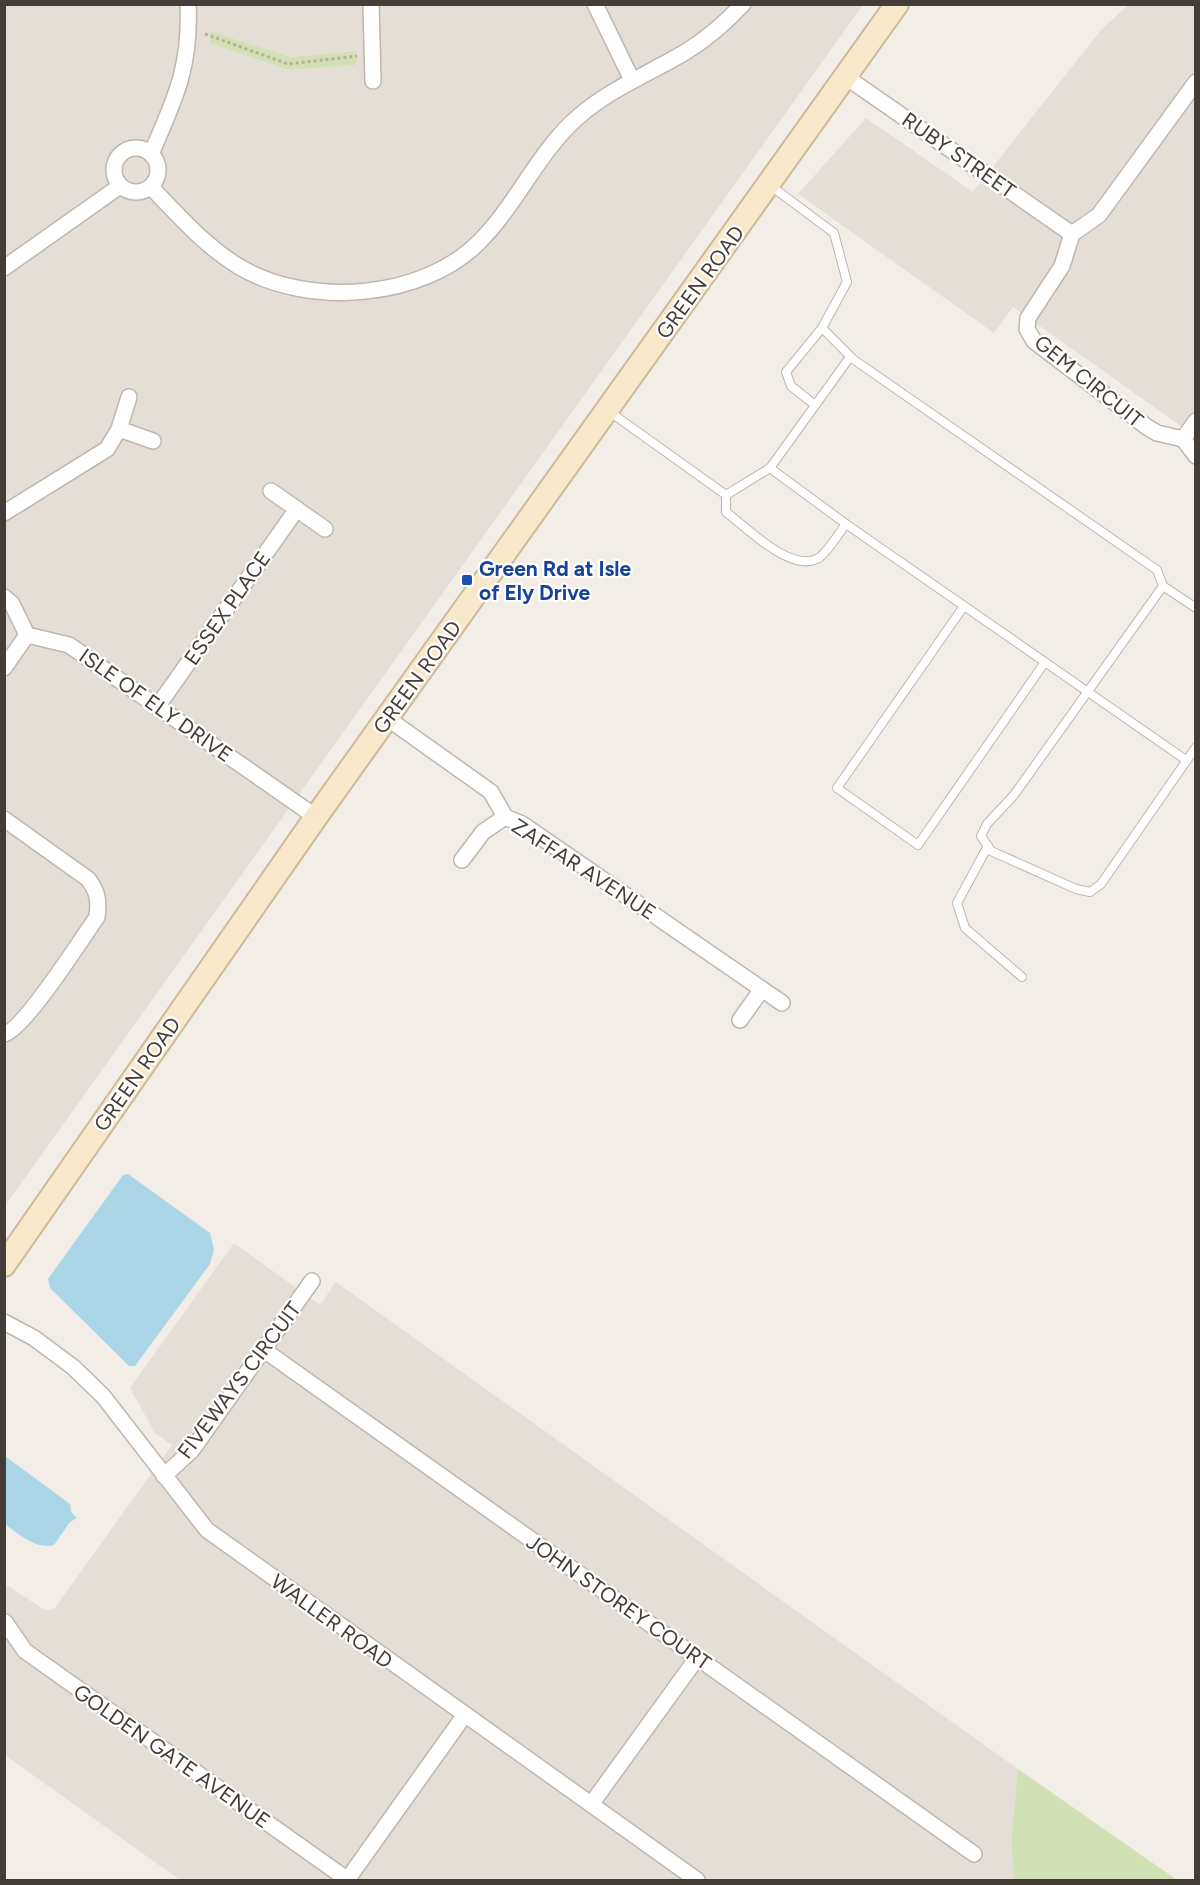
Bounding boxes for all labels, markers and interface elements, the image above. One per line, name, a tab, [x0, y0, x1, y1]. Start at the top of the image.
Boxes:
street label: RUBY STREET	[897, 107, 1021, 204]
street label: GREEN ROAD	[651, 221, 749, 343]
street label: GEM CIRCUIT	[1030, 330, 1149, 433]
street label: ESSEX PLACE	[179, 546, 275, 670]
place label: Green Rd at Isle of Ely Drive	[479, 556, 631, 605]
marker: Green Rd at Isle of Ely Drive	[460, 573, 474, 587]
street label: GREEN ROAD	[368, 616, 466, 738]
street label: ISLE OF ELY DRIVE	[75, 643, 237, 767]
street label: ZAFFAR AVENUE	[507, 813, 661, 925]
street label: GREEN ROAD	[88, 1012, 186, 1136]
street label: FIVEWAYS CIRCUIT	[172, 1296, 306, 1463]
street label: JOHN STOREY COURT	[522, 1529, 716, 1675]
street label: WALLER ROAD	[266, 1568, 398, 1674]
street label: GOLDEN GATE AVENUE	[69, 1679, 275, 1833]

